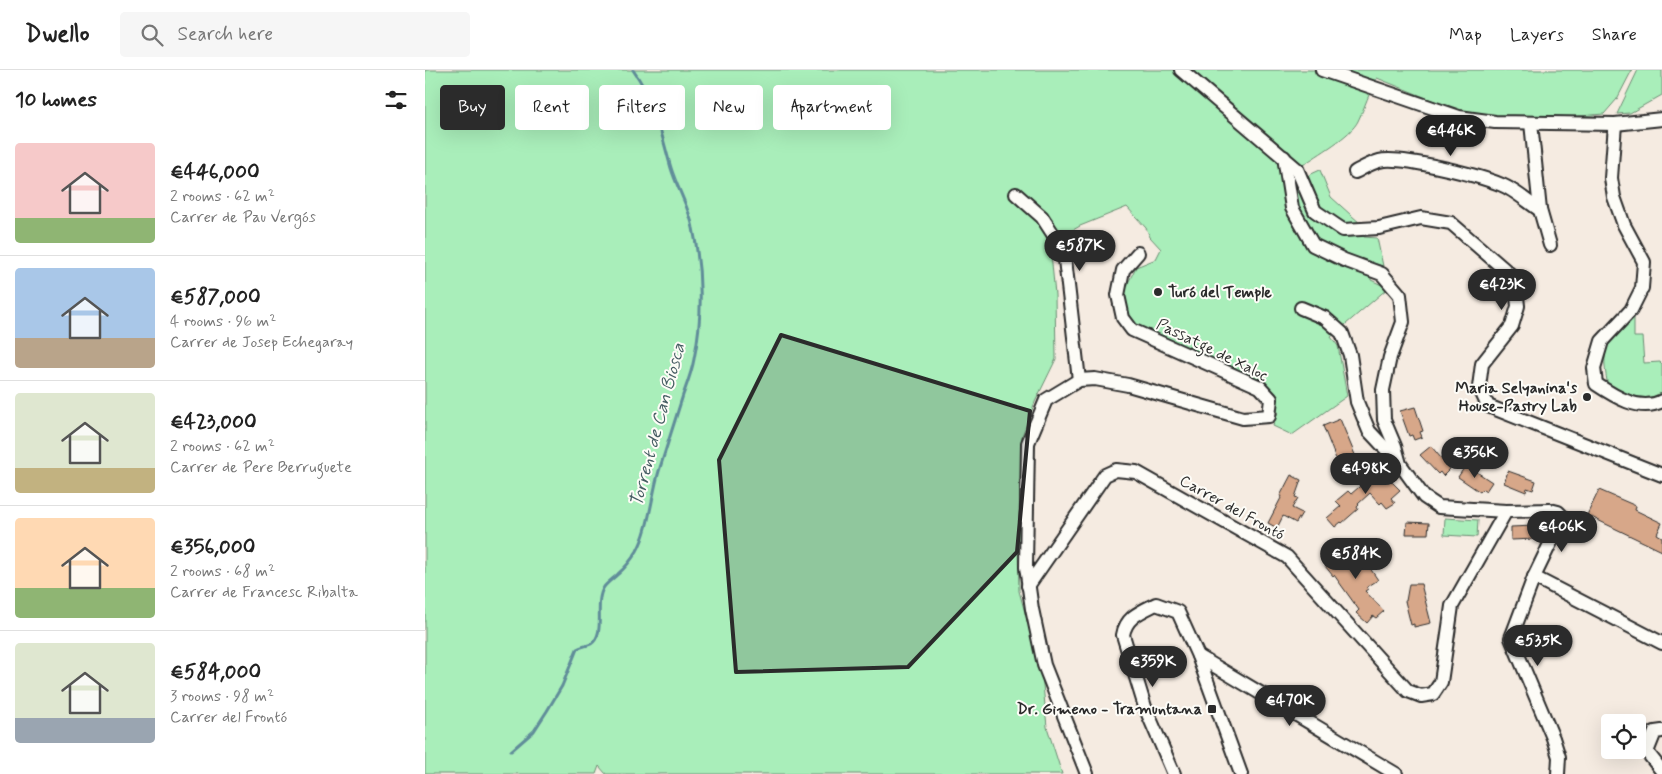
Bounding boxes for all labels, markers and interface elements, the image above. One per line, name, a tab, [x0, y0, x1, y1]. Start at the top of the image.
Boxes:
search box	[120, 12, 470, 57]
text: Dwello	[25, 19, 90, 50]
icon: search	[138, 21, 166, 49]
text: Search here	[178, 22, 273, 47]
text: Map	[1449, 23, 1482, 47]
text: Layers	[1510, 23, 1564, 47]
text: Share	[1592, 23, 1637, 47]
chip: Buy	[440, 85, 505, 130]
chip: Rent	[515, 85, 589, 130]
chip: Filters	[599, 85, 685, 130]
chip: New	[695, 85, 763, 130]
chip: Apartment	[773, 85, 891, 130]
text: 10 homes	[15, 86, 97, 114]
icon: filters	[382, 86, 410, 114]
pin: €446K	[1416, 114, 1486, 157]
text: €446K	[1427, 120, 1475, 141]
text: €446,000	[170, 158, 260, 186]
icon: home	[55, 163, 115, 223]
text: 2 rooms · 62 m²	[170, 186, 275, 207]
text: Carrer de Pau Vergós	[170, 207, 316, 228]
pin: €587K	[1045, 230, 1115, 272]
text: €587K	[1055, 235, 1105, 256]
pin: €423K	[1467, 268, 1537, 311]
text: €423K	[1479, 274, 1525, 295]
place label: Turó del Temple	[1168, 282, 1272, 303]
text: €587,000	[170, 283, 261, 311]
marker: Turó del Temple	[1152, 286, 1164, 298]
icon: home	[55, 288, 115, 348]
text: 4 rooms · 96 m²	[170, 311, 276, 332]
street label: Passatge de Xaloc	[1152, 314, 1271, 387]
text: Carrer de Josep Echegaray	[170, 332, 353, 353]
water label: Torrent de Can Biosca	[625, 340, 691, 509]
place label: Maria Selyanina's House-Pastry Lab	[1455, 378, 1578, 417]
marker: Maria Selyanina's House-Pastry Lab	[1581, 391, 1593, 403]
text: €423,000	[170, 408, 257, 436]
icon: home	[55, 413, 115, 473]
text: 2 rooms · 62 m²	[170, 436, 275, 457]
pin: €356K	[1440, 436, 1510, 479]
text: €356K	[1452, 442, 1498, 463]
pin: €498K	[1331, 452, 1401, 495]
text: Carrer de Pere Berruguete	[170, 457, 352, 478]
text: €498K	[1341, 458, 1391, 479]
street label: Carrer del Frontó	[1176, 470, 1289, 546]
pin: €406K	[1527, 510, 1597, 553]
text: €406K	[1538, 516, 1586, 537]
text: €356,000	[170, 533, 255, 561]
icon: home	[55, 538, 115, 598]
pin: €584K	[1321, 538, 1391, 580]
text: €584K	[1331, 543, 1381, 564]
text: 2 rooms · 68 m²	[170, 561, 275, 582]
text: Carrer de Francesc Ribalta	[170, 582, 358, 603]
pin: €535K	[1503, 624, 1573, 667]
text: €535K	[1514, 630, 1562, 651]
pin: €359K	[1118, 646, 1188, 688]
text: €359K	[1130, 651, 1176, 672]
text: €584,000	[170, 658, 261, 686]
icon: home	[55, 663, 115, 723]
pin: €470K	[1255, 684, 1325, 727]
text: 3 rooms · 98 m²	[170, 686, 274, 707]
text: €470K	[1266, 690, 1314, 711]
place label: Dr. Gimeno - Tramuntana	[1017, 699, 1202, 720]
marker: Dr. Gimeno - Tramuntana	[1206, 703, 1218, 715]
text: Carrer del Frontó	[170, 707, 287, 728]
map controls	[1601, 714, 1646, 759]
button: locate	[1601, 714, 1646, 759]

